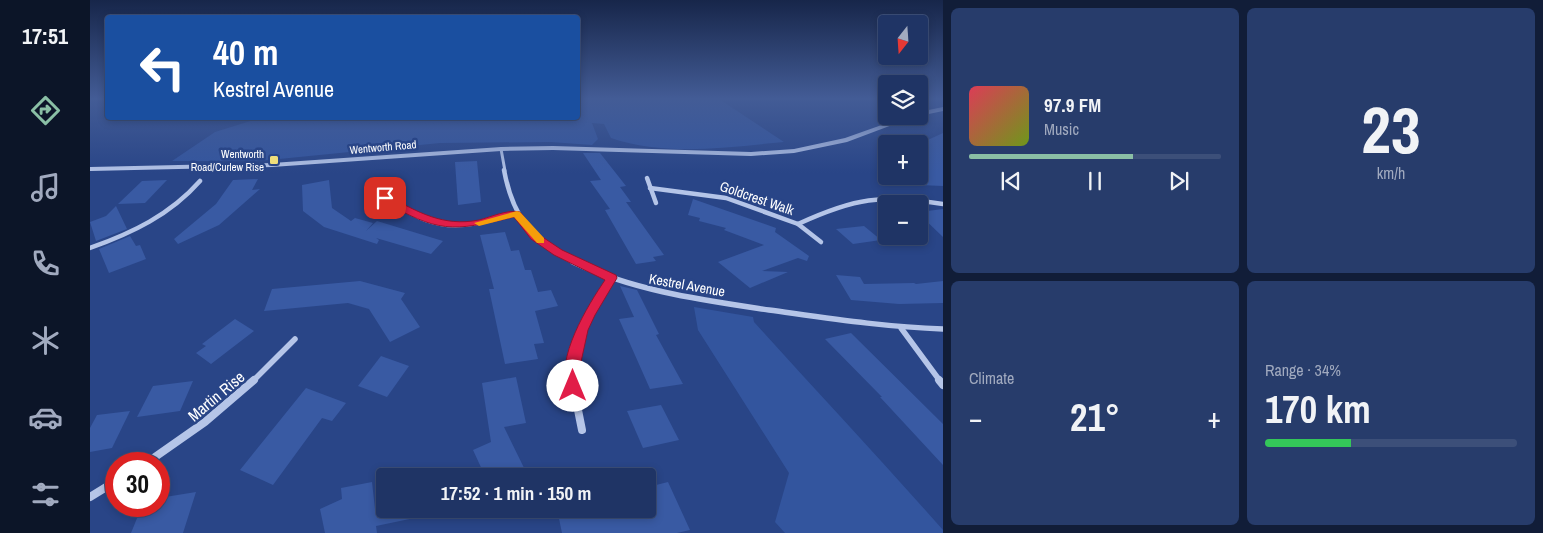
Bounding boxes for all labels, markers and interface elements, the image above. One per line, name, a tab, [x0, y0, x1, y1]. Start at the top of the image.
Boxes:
north arrow	[878, 15, 928, 65]
map controls	[878, 15, 928, 245]
text: 17:51	[22, 21, 68, 51]
text: 40 m	[213, 29, 278, 76]
icon: left	[130, 35, 195, 100]
text: Kestrel Avenue	[213, 74, 334, 104]
button: layers	[878, 75, 928, 125]
text: 23	[1361, 86, 1421, 173]
text: 97.9 FM	[1044, 92, 1101, 118]
icon: directions	[28, 93, 63, 128]
text: Music	[1044, 118, 1079, 140]
button: +	[878, 135, 928, 185]
street label: Wentworth Road	[349, 137, 417, 157]
place label: Wentworth Road/Curlew Rise	[191, 147, 264, 174]
marker: Wentworth Road/Curlew Rise	[268, 154, 280, 166]
text: km/h	[1377, 162, 1405, 184]
icon: previous	[997, 167, 1025, 195]
icon: pause	[1081, 167, 1109, 195]
icon: next	[1165, 167, 1193, 195]
icon: music	[28, 170, 63, 205]
pin	[364, 177, 406, 219]
street label: Goldcrest Walk	[717, 177, 797, 219]
icon: arrive	[371, 184, 399, 212]
button: −	[878, 195, 928, 245]
icon: phone	[28, 246, 63, 281]
street label: Kestrel Avenue	[648, 269, 726, 301]
icon: climate	[28, 323, 63, 358]
position arrow	[546, 359, 598, 411]
text: Range · 34%	[1265, 359, 1341, 381]
street label: Martin Rise	[183, 366, 249, 426]
text: Climate	[969, 367, 1014, 389]
text: 170 km	[1265, 384, 1371, 435]
text: 21°	[1070, 392, 1120, 443]
text: −	[969, 399, 982, 437]
text: +	[1208, 399, 1221, 437]
icon: car	[28, 400, 63, 435]
speed limit sign: 30	[105, 452, 170, 517]
icon: filters	[28, 477, 63, 512]
text: 17:52 · 1 min · 150 m	[441, 480, 591, 506]

